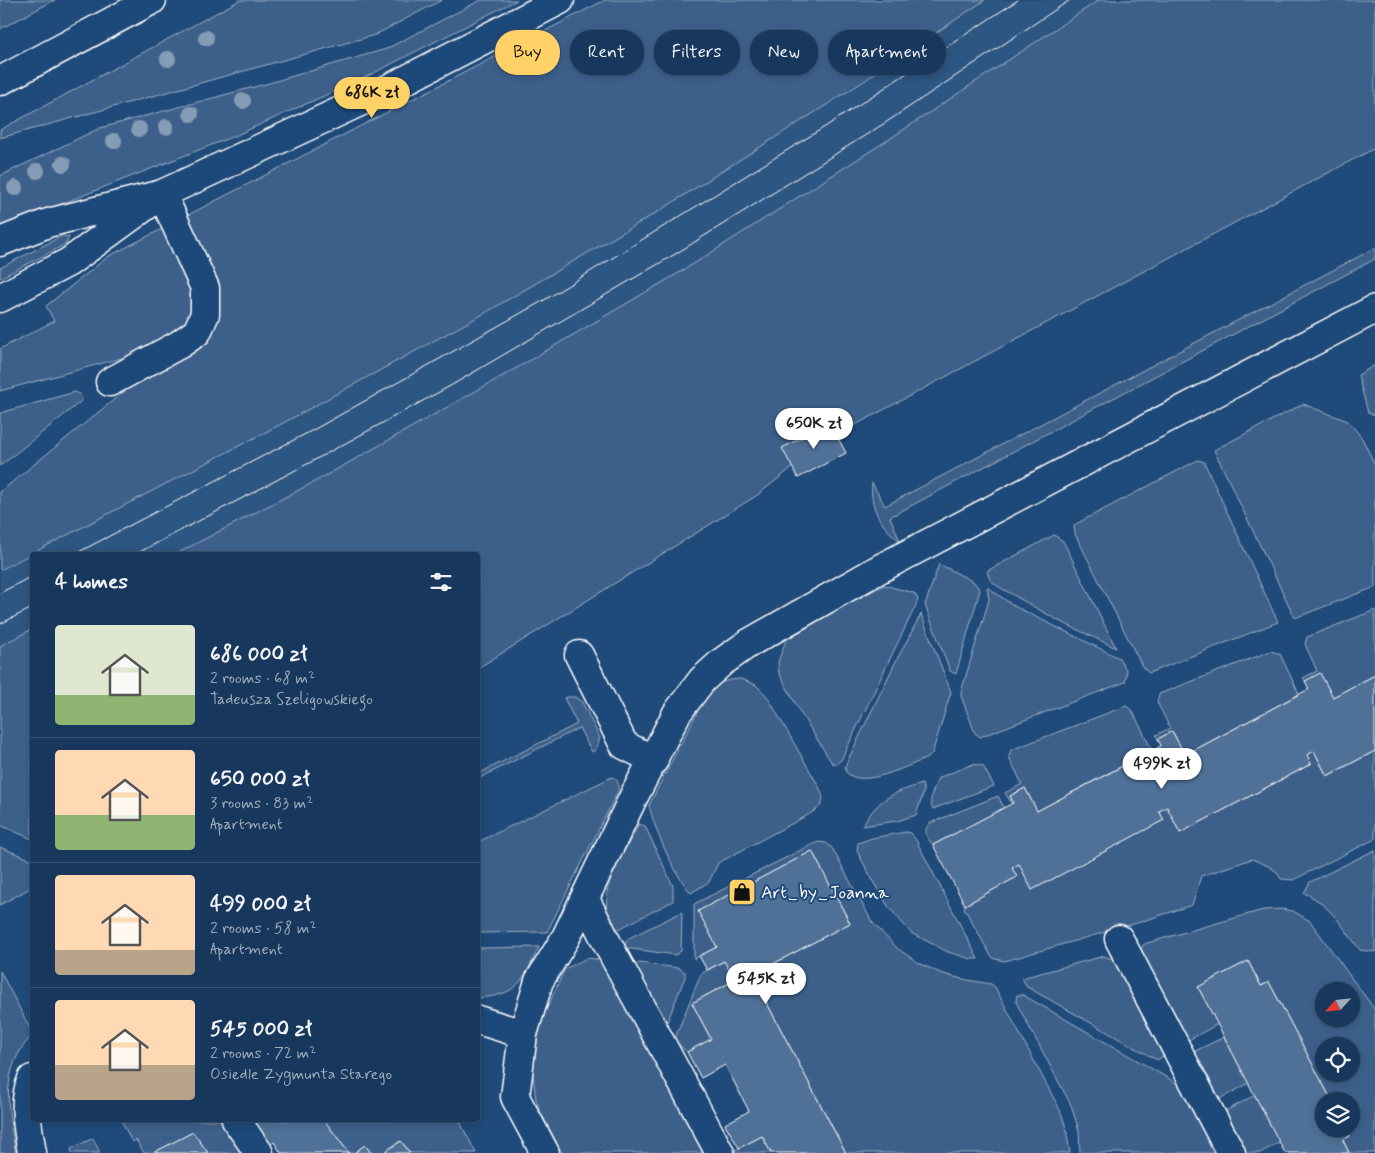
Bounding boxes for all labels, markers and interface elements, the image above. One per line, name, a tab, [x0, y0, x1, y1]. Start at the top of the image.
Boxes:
chip: Buy	[495, 30, 560, 75]
chip: Rent	[570, 30, 644, 75]
chip: Filters	[654, 30, 740, 75]
chip: New	[750, 30, 818, 75]
chip: Apartment	[828, 30, 946, 75]
pin: 686K zł	[326, 76, 418, 119]
text: 686K zł	[345, 82, 399, 103]
pin: 650K zł	[768, 408, 860, 450]
text: 650K zł	[786, 413, 842, 434]
text: 4 homes	[55, 568, 128, 596]
icon: filters	[427, 568, 455, 596]
text: 686 000 zł	[210, 640, 307, 668]
icon: home	[95, 645, 155, 705]
text: 2 rooms · 68 m²	[210, 668, 315, 689]
text: Tadeusza Szeligowskiego	[210, 689, 373, 710]
pin: 499K zł	[1116, 748, 1208, 790]
text: 499K zł	[1134, 753, 1190, 774]
text: 650 000 zł	[210, 765, 310, 793]
icon: home	[95, 770, 155, 830]
text: 3 rooms · 83 m²	[210, 793, 313, 814]
text: Apartment	[210, 814, 283, 835]
shop icon: Art_by_Joanna	[727, 877, 757, 907]
place label: Art_by_Joanna	[761, 881, 889, 905]
text: 499 000 zł	[210, 890, 311, 918]
icon: home	[95, 895, 155, 955]
text: 2 rooms · 58 m²	[210, 918, 316, 939]
text: Apartment	[210, 939, 283, 960]
pin: 545K zł	[720, 962, 812, 1005]
text: 545K zł	[737, 968, 795, 989]
north arrow	[1315, 982, 1360, 1028]
map controls	[1315, 982, 1360, 1137]
text: 545 000 zł	[210, 1015, 312, 1043]
icon: home	[95, 1020, 155, 1080]
button: locate	[1315, 1037, 1360, 1082]
text: 2 rooms · 72 m²	[210, 1043, 316, 1064]
text: Osiedle Zygmunta Starego	[210, 1064, 392, 1085]
button: layers	[1315, 1092, 1360, 1137]

